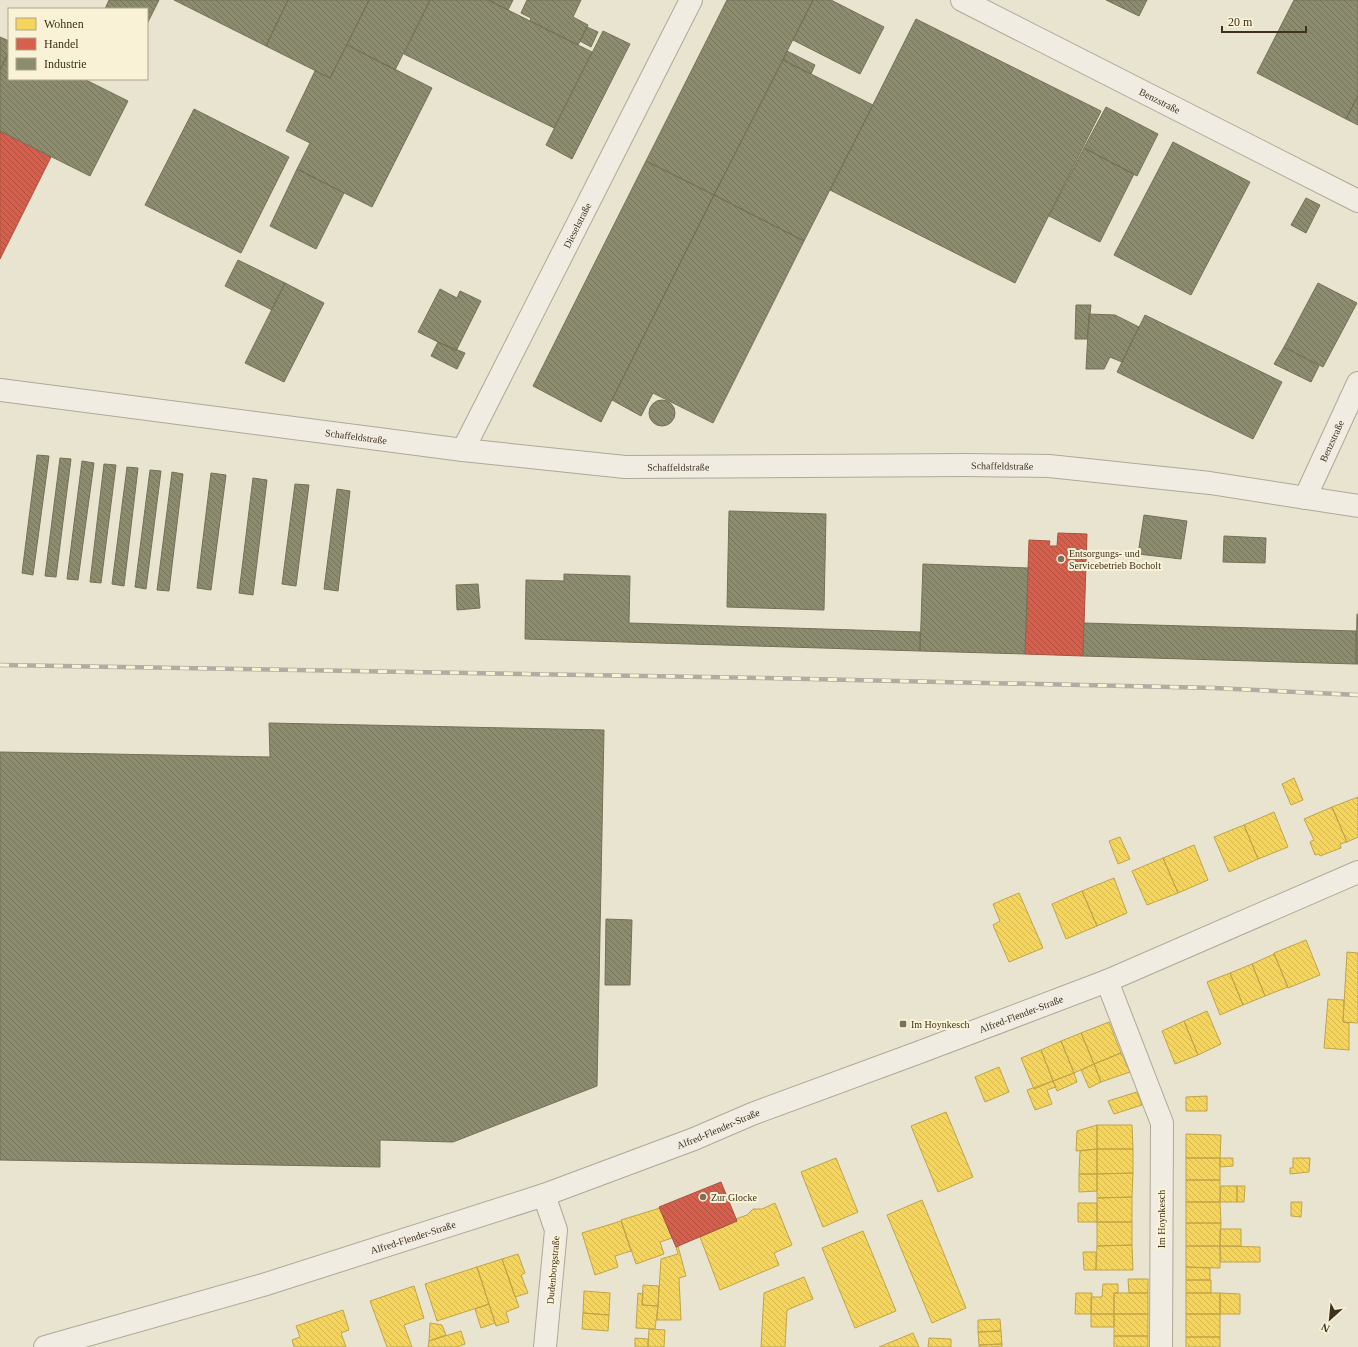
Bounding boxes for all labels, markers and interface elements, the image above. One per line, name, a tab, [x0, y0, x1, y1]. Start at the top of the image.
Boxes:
legend	[8, 8, 148, 80]
scale bar	[1222, 8, 1306, 34]
text: 20 m	[1228, 15, 1253, 29]
text: Wohnen	[44, 17, 84, 31]
text: Handel	[44, 37, 79, 51]
text: Industrie	[44, 57, 87, 71]
street label: Benzstraße	[1138, 86, 1183, 116]
street label: Dieselstraße	[561, 200, 593, 250]
street label: Benzstraße	[1317, 418, 1346, 463]
street label: Schaffeldstraße	[325, 427, 388, 446]
street label: Schaffeldstraße	[971, 460, 1034, 471]
street label: Schaffeldstraße	[647, 461, 710, 472]
place label: Entsorgungs- und Servicebetrieb Bocholt	[1069, 548, 1161, 571]
marker: Entsorgungs- und Servicebetrieb Bocholt	[1056, 554, 1066, 564]
street label: Alfred-Flender-Straße	[977, 993, 1065, 1035]
marker: Im Hoynkesch	[898, 1019, 908, 1029]
place label: Im Hoynkesch	[911, 1019, 970, 1030]
street label: Alfred-Flender-Straße	[675, 1106, 761, 1151]
street label: Im Hoynkesch	[1156, 1190, 1167, 1248]
marker: Zur Glocke	[698, 1192, 708, 1202]
place label: Zur Glocke	[711, 1192, 757, 1203]
street label: Alfred-Flender-Straße	[369, 1218, 457, 1256]
street label: Dudenborgstraße	[545, 1235, 562, 1305]
north arrow	[1310, 1299, 1350, 1339]
text: N	[1319, 1321, 1332, 1335]

